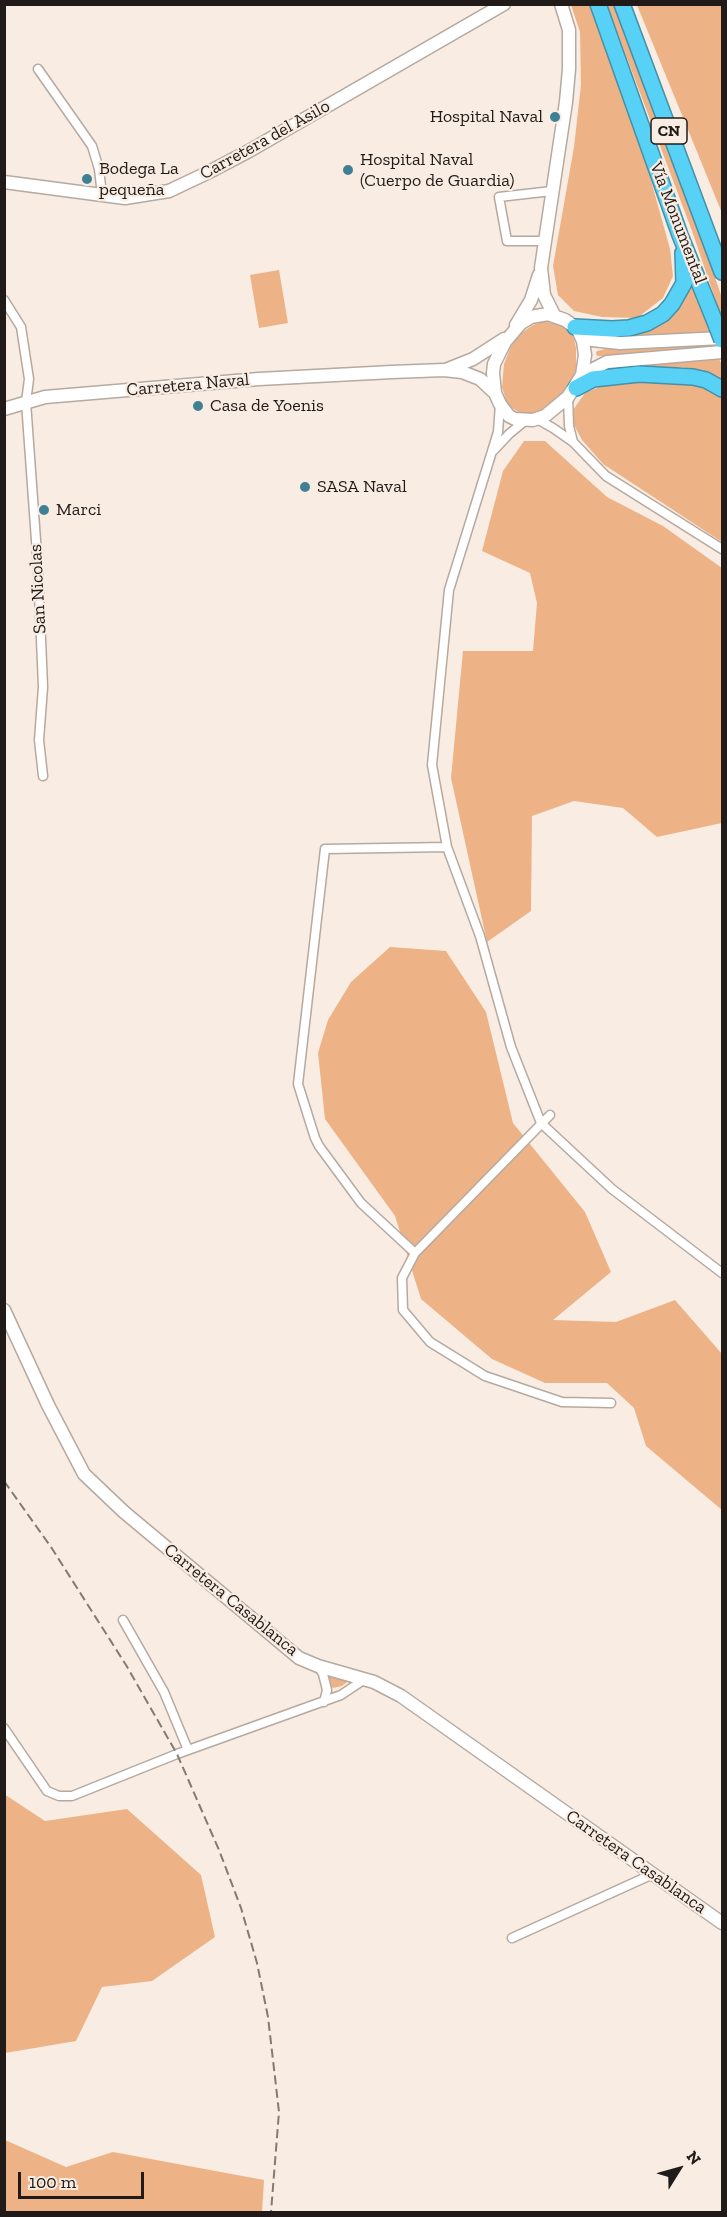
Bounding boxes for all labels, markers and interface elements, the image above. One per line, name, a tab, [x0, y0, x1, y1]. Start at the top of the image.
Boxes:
street label: Carretera del Asilo	[196, 95, 334, 185]
place label: Hospital Naval	[430, 106, 543, 128]
marker: Hospital Naval	[548, 110, 562, 124]
road number: CN	[651, 118, 687, 144]
place label: Hospital Naval (Cuerpo de Guardia)	[360, 149, 514, 192]
place label: Bodega La pequeña	[99, 158, 179, 201]
street label: Vía Monumental	[645, 159, 711, 287]
marker: Hospital Naval (Cuerpo de Guardia)	[341, 163, 355, 177]
marker: Bodega La pequeña	[80, 172, 94, 186]
street label: Carretera Naval	[126, 369, 250, 401]
place label: Casa de Yoenis	[210, 395, 324, 417]
marker: Casa de Yoenis	[191, 399, 205, 413]
place label: SASA Naval	[317, 476, 407, 498]
marker: SASA Naval	[298, 480, 312, 494]
place label: Marci	[56, 499, 101, 521]
marker: Marci	[37, 503, 51, 517]
street label: San Nicolas	[25, 544, 51, 634]
street label: Carretera Casablanca	[159, 1539, 303, 1661]
street label: Carretera Casablanca	[562, 1805, 710, 1919]
north arrow	[649, 2139, 709, 2199]
text: N	[683, 2147, 705, 2168]
scale bar	[21, 2160, 147, 2198]
text: 100 m	[29, 2171, 76, 2193]

